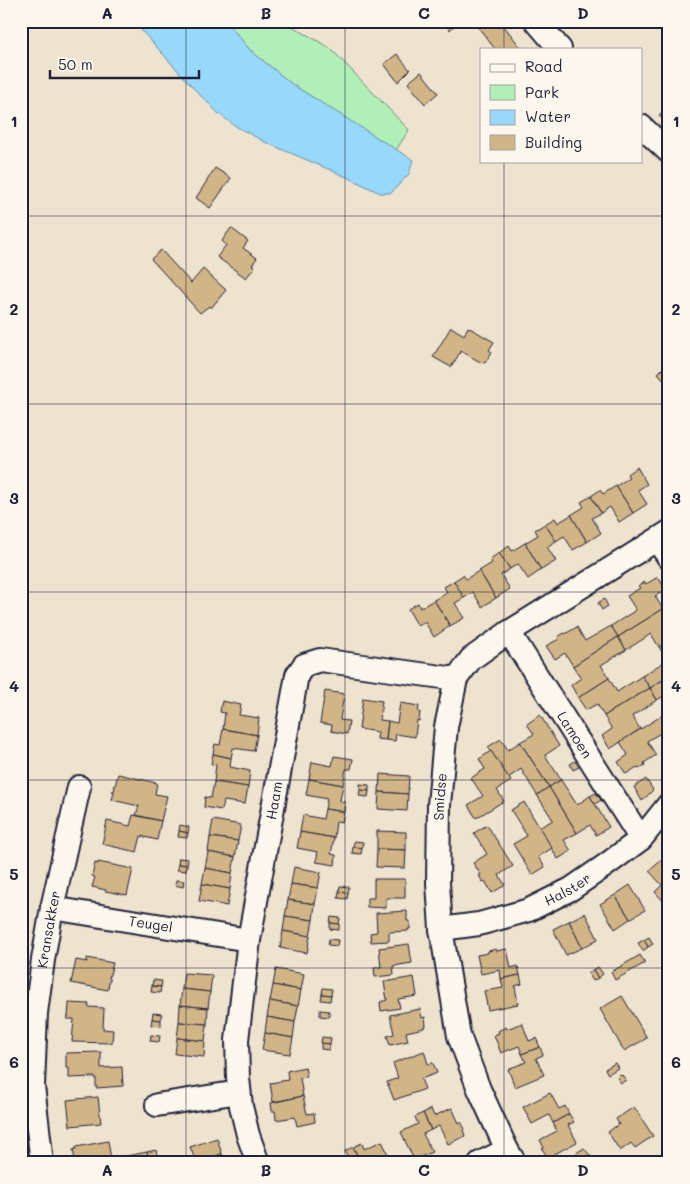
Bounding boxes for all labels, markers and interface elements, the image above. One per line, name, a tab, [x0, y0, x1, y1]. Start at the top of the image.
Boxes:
text: A	[101, 2, 113, 23]
text: B	[261, 2, 271, 23]
text: C	[418, 2, 430, 23]
text: D	[577, 2, 589, 23]
scale bar	[50, 48, 199, 80]
legend	[480, 48, 642, 162]
text: 50 m	[58, 54, 93, 74]
text: Road	[525, 56, 562, 76]
text: Park	[525, 82, 559, 102]
text: Water	[525, 106, 571, 126]
text: 1	[10, 110, 18, 131]
text: 1	[672, 110, 680, 131]
text: Building	[525, 132, 582, 152]
text: 2	[10, 298, 19, 319]
text: 2	[672, 298, 681, 319]
text: 3	[9, 487, 19, 508]
text: 3	[671, 487, 681, 508]
text: 4	[9, 675, 19, 696]
text: 4	[671, 675, 681, 696]
street label: Lamoen	[553, 708, 597, 762]
street label: Smidse	[429, 772, 451, 821]
street label: Haam	[261, 780, 287, 821]
text: 5	[9, 863, 19, 884]
text: 5	[671, 863, 681, 884]
street label: Halster	[541, 868, 594, 910]
street label: Kransakker	[32, 889, 65, 969]
street label: Teugel	[127, 911, 174, 936]
text: 6	[9, 1051, 19, 1072]
text: 6	[671, 1051, 681, 1072]
text: A	[101, 1159, 113, 1180]
text: B	[261, 1159, 271, 1180]
text: C	[418, 1159, 430, 1180]
text: D	[577, 1159, 589, 1180]

